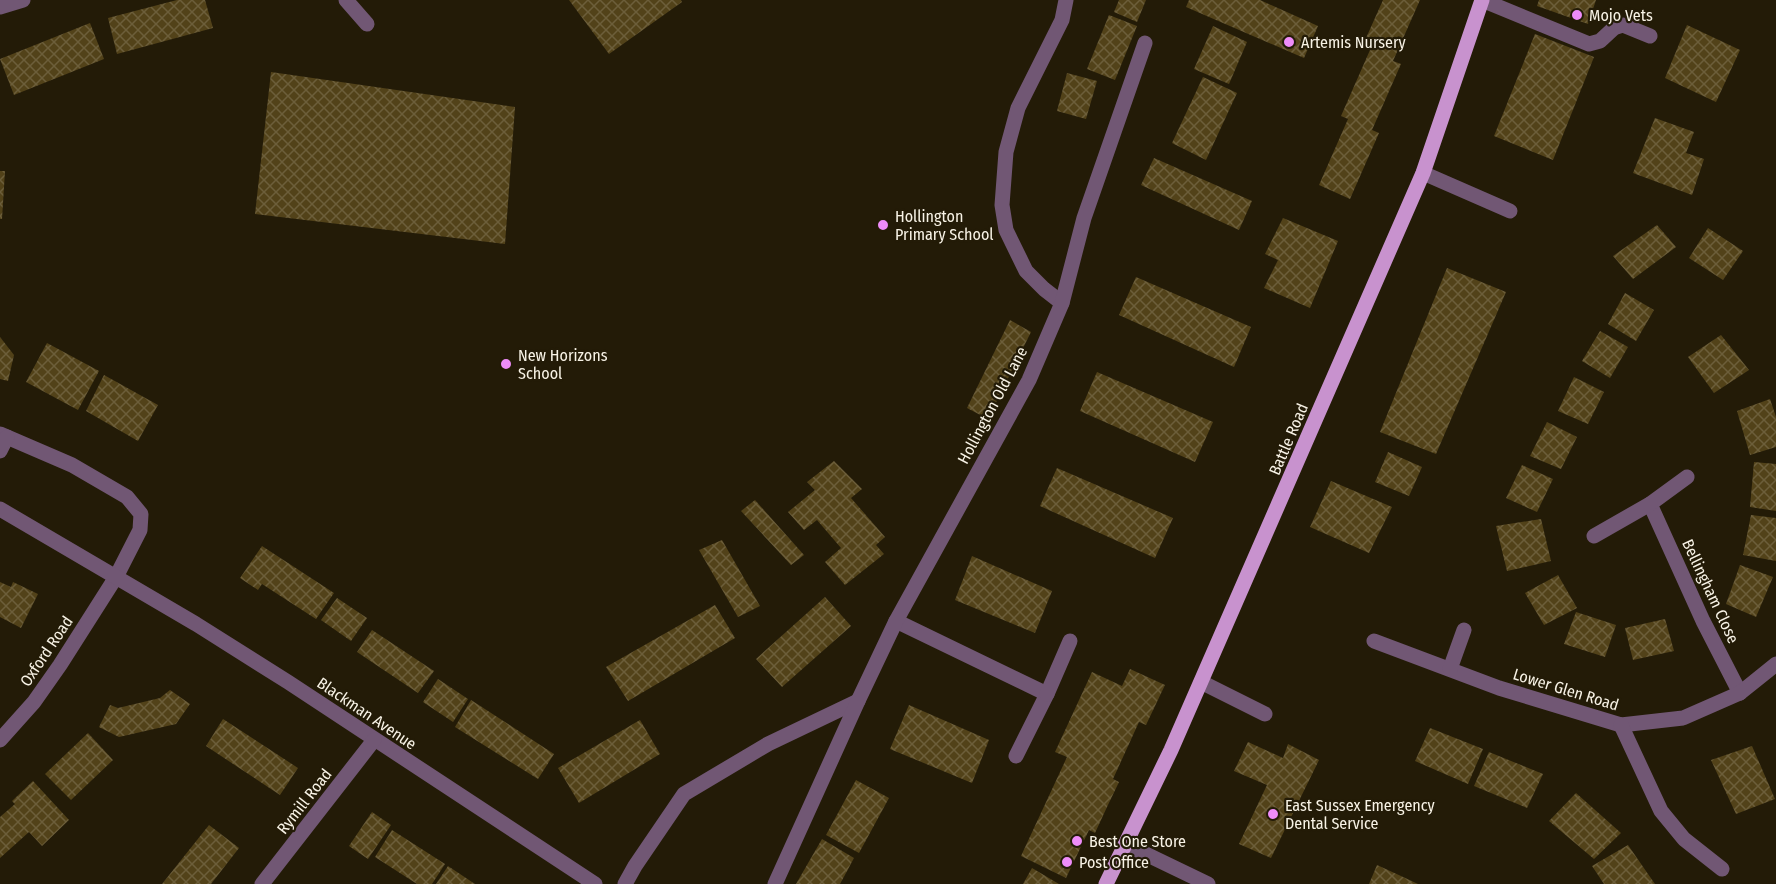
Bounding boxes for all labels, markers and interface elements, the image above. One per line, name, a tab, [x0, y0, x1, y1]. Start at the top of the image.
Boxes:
place label: Mojo Vets	[1589, 6, 1653, 25]
marker: Mojo Vets	[1570, 8, 1584, 22]
place label: Artemis Nursery	[1301, 33, 1407, 52]
marker: Artemis Nursery	[1282, 35, 1296, 49]
place label: Hollington Primary School	[895, 207, 994, 244]
marker: Hollington Primary School	[876, 218, 890, 232]
street label: Hollington Old Lane	[954, 343, 1031, 467]
place label: New Horizons School	[518, 346, 608, 383]
marker: New Horizons School	[499, 357, 513, 371]
street label: Battle Road	[1265, 401, 1312, 478]
street label: Bellingham Close	[1678, 536, 1743, 646]
street label: Oxford Road	[16, 613, 77, 690]
street label: Lower Glen Road	[1511, 664, 1621, 715]
street label: Blackman Avenue	[314, 673, 420, 754]
street label: Rymill Road	[273, 765, 336, 838]
place label: East Sussex Emergency Dental Service	[1285, 796, 1436, 833]
marker: East Sussex Emergency Dental Service	[1266, 807, 1280, 821]
place label: Best One Store	[1089, 832, 1186, 851]
marker: Best One Store	[1070, 834, 1084, 848]
place label: Post Office	[1079, 853, 1149, 872]
marker: Post Office	[1060, 855, 1074, 869]

